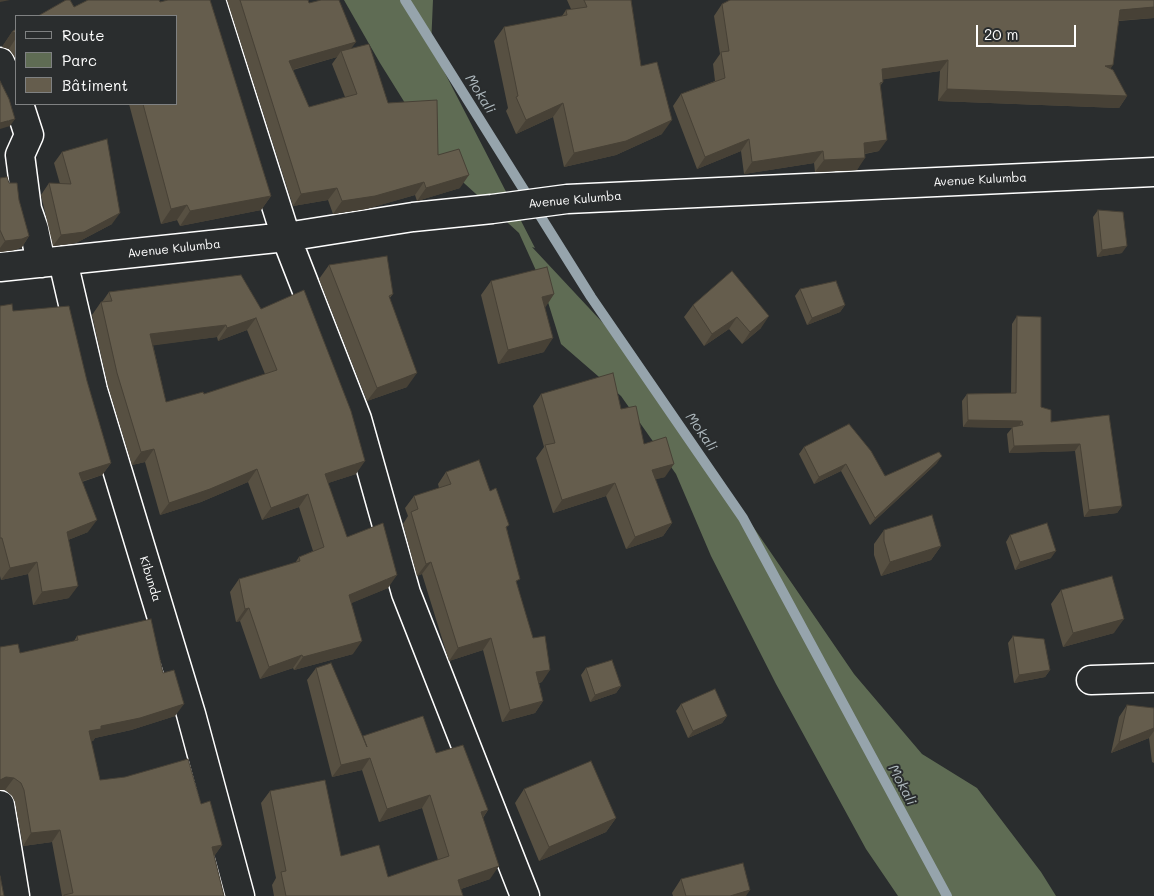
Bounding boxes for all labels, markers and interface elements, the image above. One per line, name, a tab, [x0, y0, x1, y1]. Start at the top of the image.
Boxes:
legend	[15, 15, 178, 105]
scale bar	[979, 15, 1079, 47]
text: 20 m	[984, 24, 1018, 44]
text: Route	[62, 25, 105, 45]
text: Parc	[62, 50, 97, 70]
water label: Mokali	[461, 71, 499, 117]
text: Bâtiment	[62, 75, 128, 95]
street label: Avenue Kulumba	[933, 170, 1027, 190]
street label: Avenue Kulumba	[528, 189, 622, 211]
street label: Avenue Kulumba	[127, 237, 221, 261]
water label: Mokali	[682, 409, 720, 455]
street label: Kibunda	[136, 554, 164, 604]
water label: Mokali	[884, 762, 920, 808]

